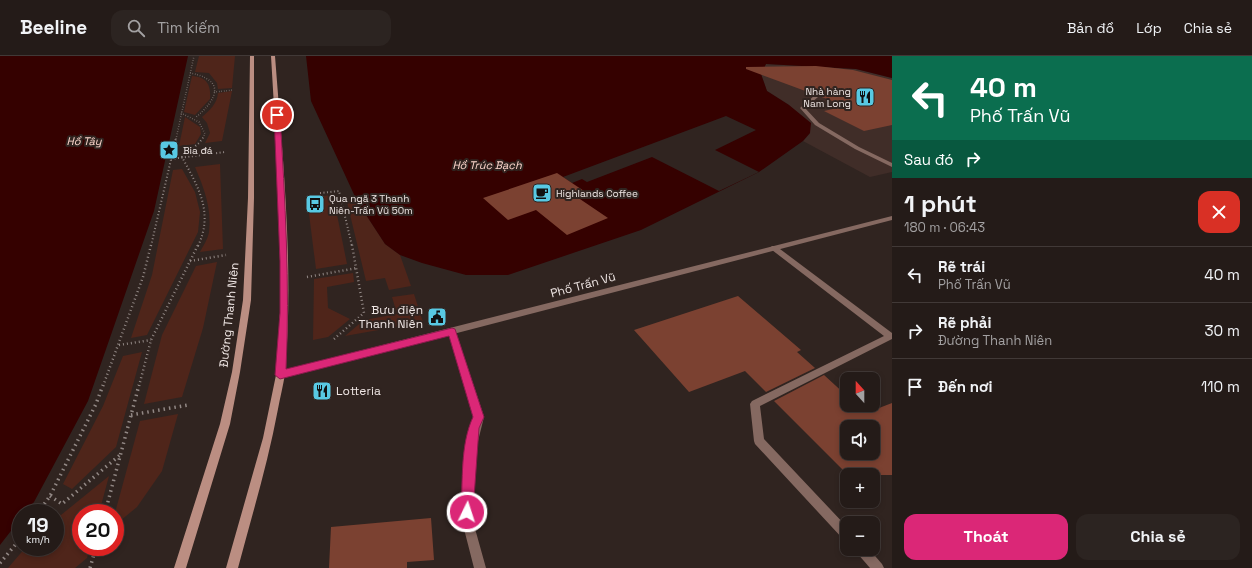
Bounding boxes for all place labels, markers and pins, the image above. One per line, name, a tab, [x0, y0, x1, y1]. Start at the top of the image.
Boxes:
place label: Nhà hàng Nam Long	[803, 85, 851, 110]
restaurant icon: Nhà hàng Nam Long	[854, 86, 876, 108]
pin	[260, 98, 294, 132]
place icon: Bia đá	[158, 139, 180, 161]
place label: Bia đá	[183, 144, 213, 157]
cafe icon: Highlands Coffee	[531, 182, 553, 204]
place label: Highlands Coffee	[556, 187, 638, 200]
place label: Qua ngã 3 Thanh Niên-Trấn Vũ 50m	[329, 192, 413, 217]
bus stop icon: Qua ngã 3 Thanh Niên-Trấn Vũ 50m	[304, 193, 326, 215]
place label: Bưu điện Thanh Niên	[359, 302, 423, 332]
public building icon: Bưu điện Thanh Niên	[426, 306, 448, 328]
restaurant icon: Lotteria	[311, 380, 333, 402]
place label: Lotteria	[336, 383, 381, 399]

